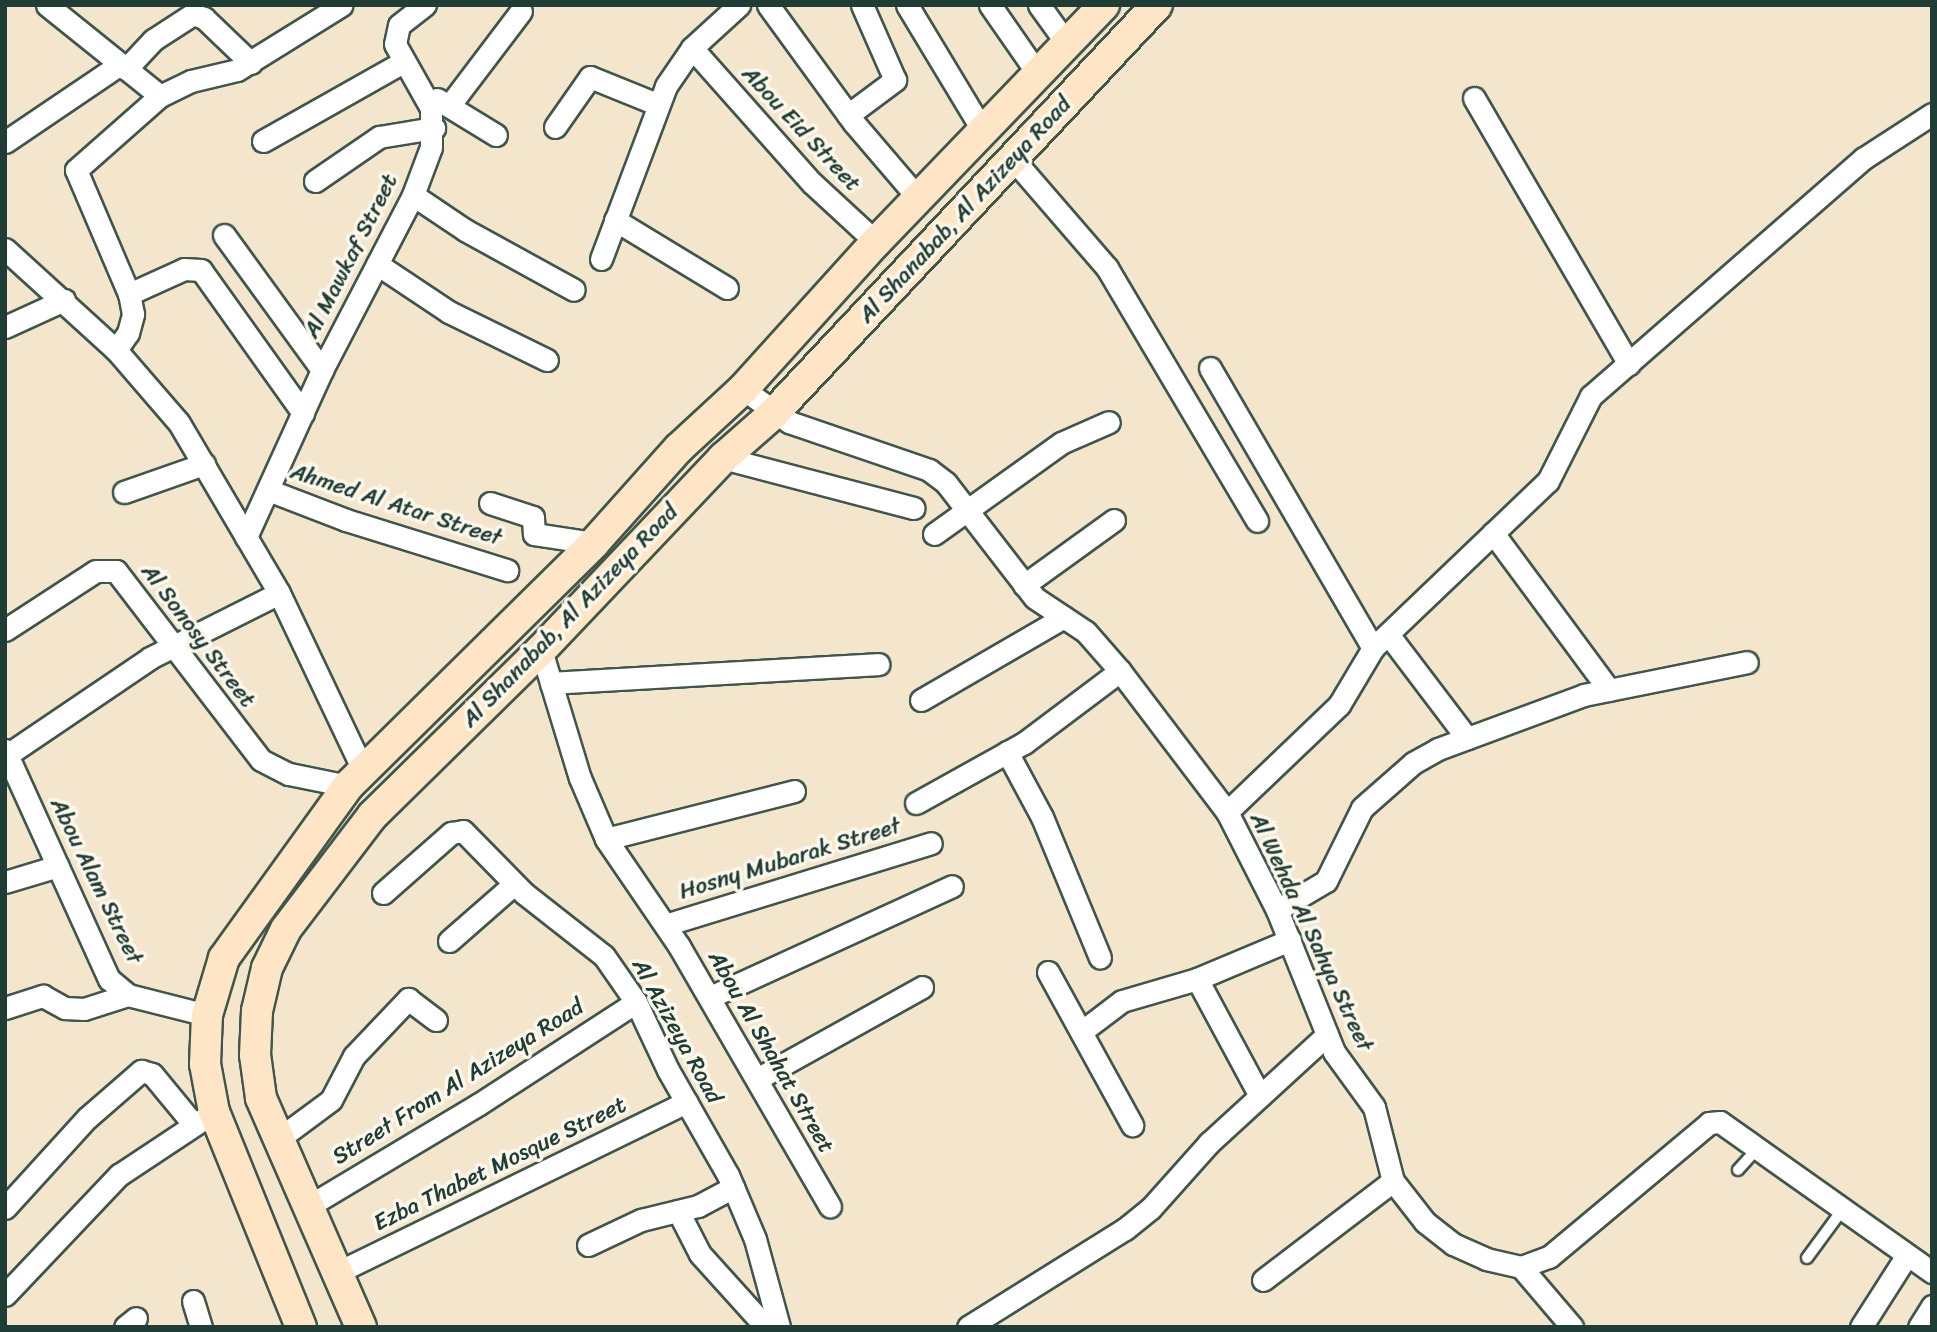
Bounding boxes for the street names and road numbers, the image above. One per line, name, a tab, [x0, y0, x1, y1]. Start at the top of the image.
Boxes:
street label: Abou Eid Street	[736, 60, 866, 198]
street label: Al Shanabab, Al Azizeya Road	[853, 91, 1077, 329]
street label: Al Mawkaf Street	[298, 169, 404, 343]
street label: Ahmed Al Atar Street	[287, 458, 505, 552]
street label: Al Shanabab, Al Azizeya Road	[456, 499, 684, 733]
street label: Al Sonosy Street	[135, 559, 261, 713]
street label: Abou Alam Street	[44, 793, 148, 969]
street label: Al Wehda Al Sahya Street	[1243, 808, 1379, 1056]
street label: Hosny Mubarak Street	[676, 812, 904, 906]
street label: Abou Al Shahat Street	[702, 946, 840, 1158]
street label: Al Azizeya Road	[626, 954, 728, 1108]
street label: Street From Al Azizeya Road	[327, 993, 589, 1171]
street label: Ezba Thabet Mosque Street	[369, 1091, 631, 1237]

